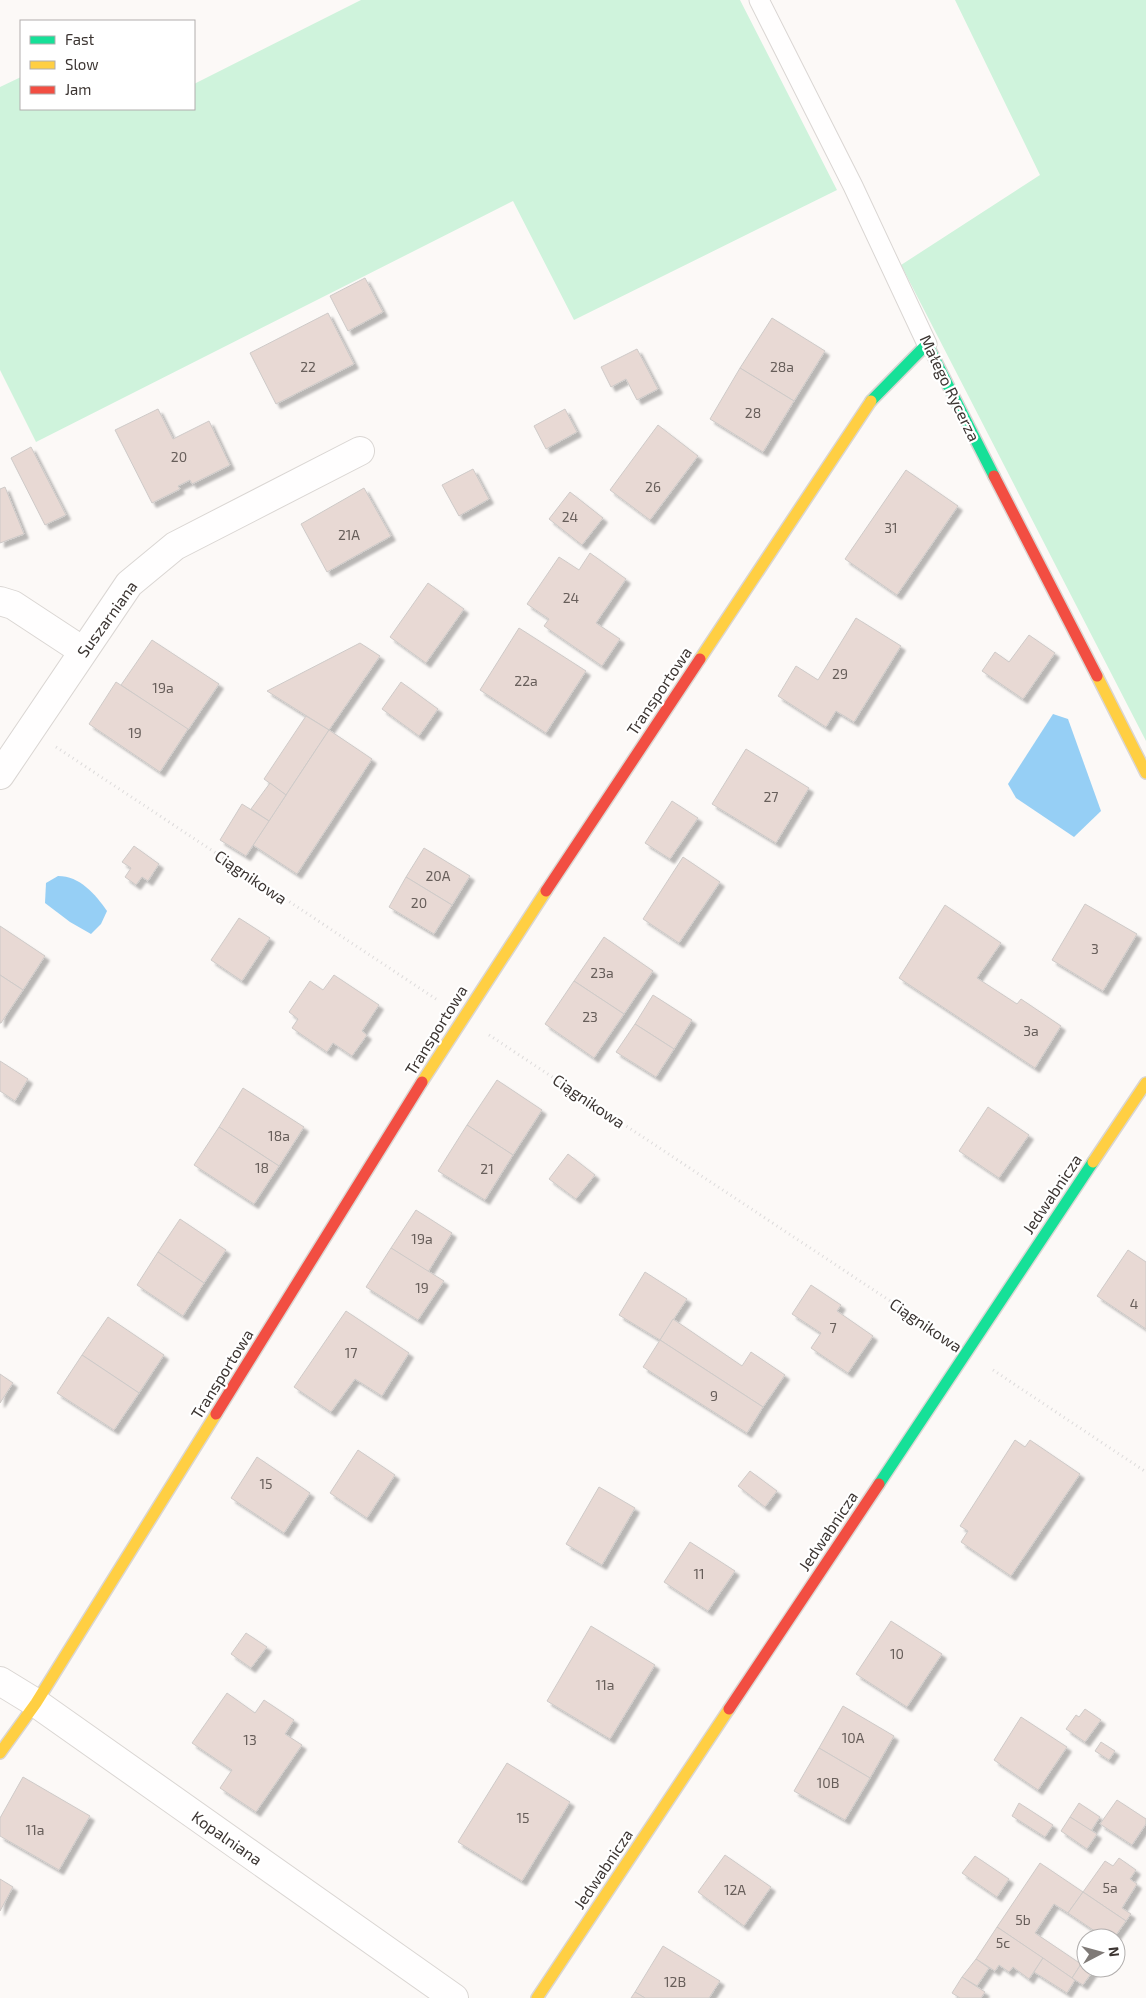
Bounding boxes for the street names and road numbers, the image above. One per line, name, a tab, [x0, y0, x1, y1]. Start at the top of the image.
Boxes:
street label: Małego Rycerza	[916, 331, 984, 444]
street label: Suszarniana	[73, 577, 141, 661]
street label: Transportowa	[622, 643, 695, 738]
street label: Ciągnikowa	[212, 846, 291, 908]
street label: Transportowa	[400, 981, 471, 1078]
street label: Ciągnikowa	[550, 1070, 629, 1132]
street label: Jedwabnicza	[1018, 1150, 1085, 1237]
street label: Ciągnikowa	[887, 1294, 966, 1356]
street label: Transportowa	[186, 1325, 257, 1422]
street label: Jedwabnicza	[794, 1487, 861, 1574]
street label: Kopalniana	[189, 1806, 266, 1869]
street label: Jedwabnicza	[569, 1825, 636, 1912]

